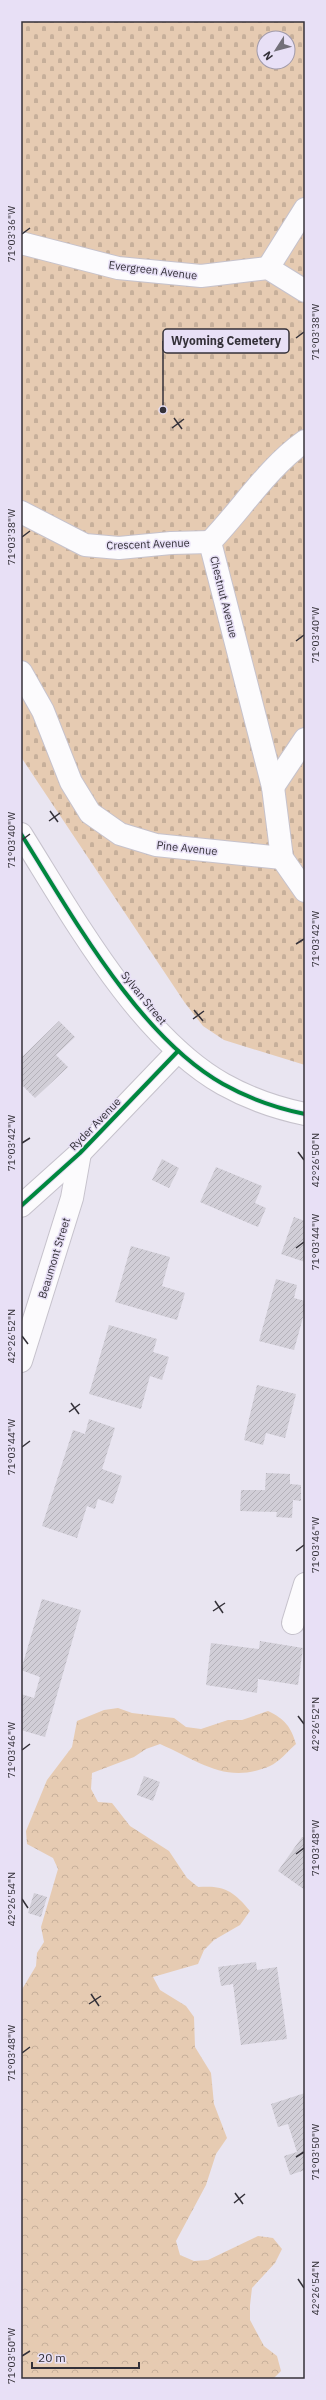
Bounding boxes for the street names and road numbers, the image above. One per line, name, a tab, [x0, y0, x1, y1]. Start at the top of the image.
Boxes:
street label: Evergreen Avenue	[108, 258, 198, 282]
street label: Crescent Avenue	[106, 536, 190, 552]
street label: Chestnut Avenue	[207, 555, 241, 639]
street label: Pine Avenue	[156, 838, 218, 858]
street label: Sylvan Street	[118, 968, 170, 1028]
street label: Ryder Avenue	[66, 1095, 124, 1153]
street label: Beaumont Street	[35, 1216, 73, 1300]

